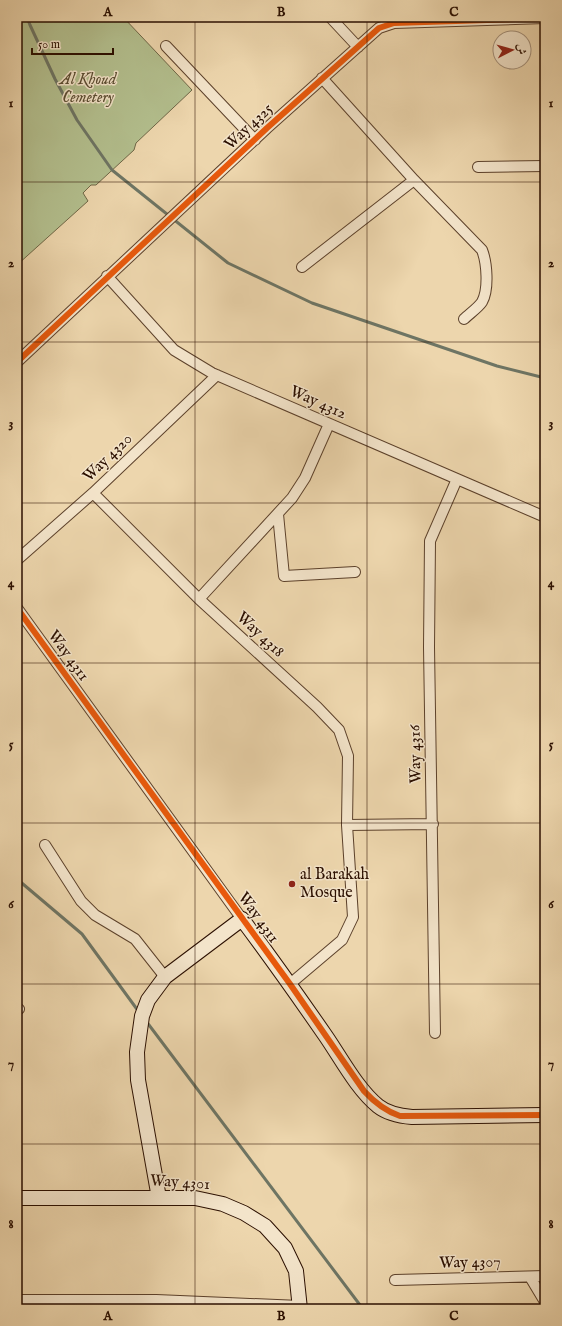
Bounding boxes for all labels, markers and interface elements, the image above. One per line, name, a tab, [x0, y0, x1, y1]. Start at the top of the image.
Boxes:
text: A	[103, 4, 114, 21]
text: B	[277, 4, 286, 21]
text: C	[449, 4, 459, 21]
scale bar	[32, 30, 113, 56]
north arrow	[492, 30, 532, 70]
text: 50 m	[38, 37, 60, 52]
text: ش	[513, 43, 528, 55]
park label: Al Khoud Cemetery	[58, 70, 118, 108]
text: 1	[9, 95, 14, 112]
text: 1	[549, 95, 554, 112]
street label: Way 4325	[220, 99, 278, 155]
text: 2	[8, 255, 14, 272]
text: 2	[548, 255, 554, 272]
street label: Way 4312	[287, 382, 349, 424]
text: 3	[9, 415, 14, 432]
text: 3	[549, 415, 554, 432]
street label: Way 4320	[79, 429, 137, 487]
text: 4	[8, 575, 15, 592]
text: 4	[548, 575, 555, 592]
street label: Way 4318	[232, 608, 288, 662]
street label: Way 4311	[43, 627, 93, 685]
street label: Way 4316	[405, 724, 427, 784]
text: 5	[9, 736, 14, 753]
text: 5	[549, 736, 554, 753]
place label: al Barakah Mosque	[300, 865, 370, 903]
marker: al Barakah Mosque	[287, 879, 297, 889]
street label: Way 4311	[233, 889, 283, 947]
text: 6	[8, 896, 14, 913]
text: 6	[548, 896, 554, 913]
text: 7	[8, 1056, 14, 1073]
text: 7	[548, 1056, 554, 1073]
street label: Way 4301	[149, 1171, 211, 1195]
text: 8	[8, 1216, 14, 1233]
text: 8	[548, 1216, 554, 1233]
street label: Way 4307	[439, 1252, 501, 1274]
text: A	[103, 1308, 114, 1325]
text: B	[277, 1308, 286, 1325]
text: C	[449, 1308, 459, 1325]

